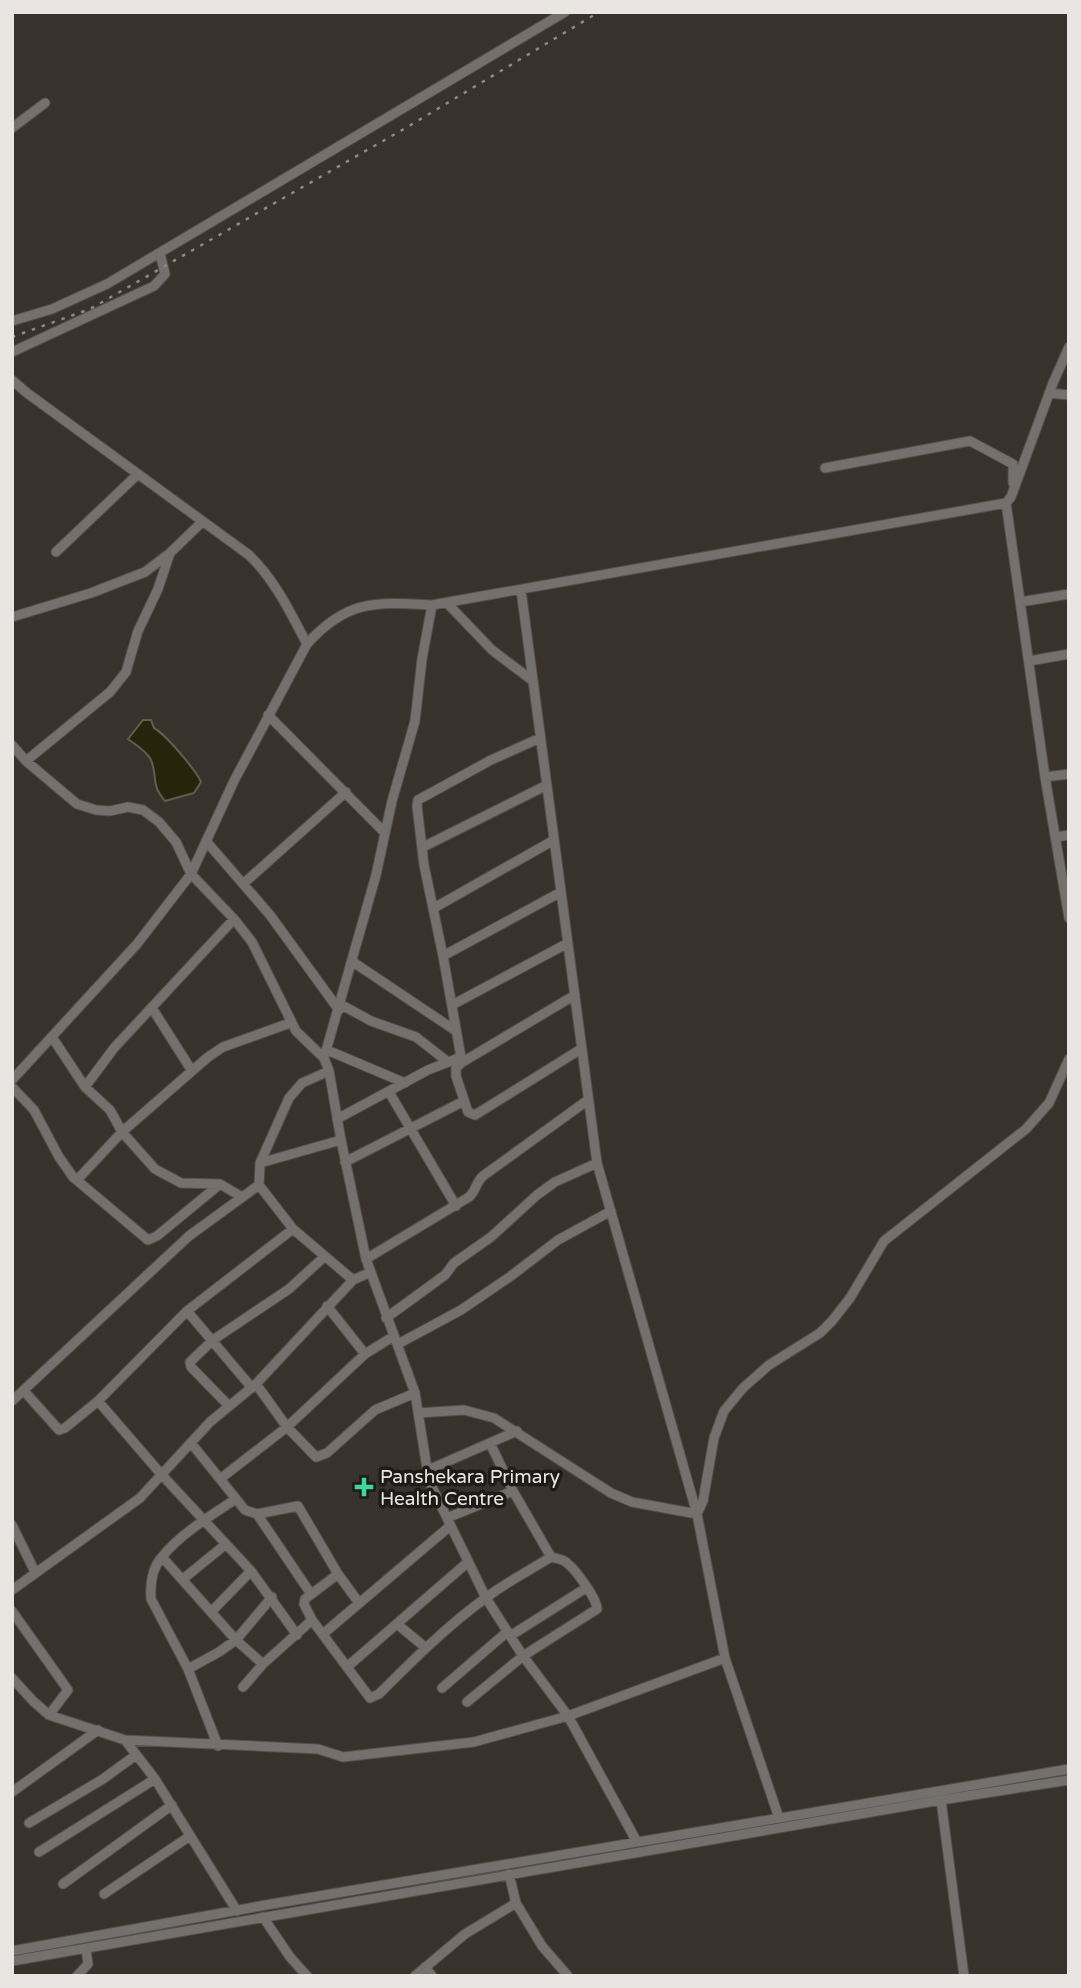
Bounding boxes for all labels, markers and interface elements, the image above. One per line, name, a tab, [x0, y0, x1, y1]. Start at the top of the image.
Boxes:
place label: Panshekara Primary Health Centre	[380, 1466, 560, 1510]
marker: Panshekara Primary Health Centre	[354, 1477, 374, 1497]

